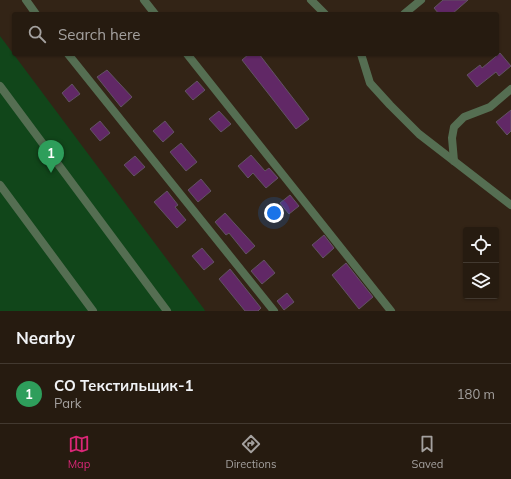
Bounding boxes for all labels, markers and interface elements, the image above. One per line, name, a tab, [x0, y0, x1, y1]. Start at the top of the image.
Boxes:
search box	[12, 12, 499, 56]
icon: search	[26, 23, 48, 45]
text: Search here	[58, 25, 140, 44]
pin: 1	[38, 140, 64, 173]
your location	[264, 203, 284, 223]
map controls	[463, 227, 499, 299]
button: locate	[463, 227, 499, 263]
button: layers	[463, 263, 499, 299]
text: Nearby	[16, 327, 75, 348]
text: СО Текстильщик-1	[54, 376, 194, 395]
text: 1	[25, 386, 33, 402]
text: 180 m	[457, 386, 495, 402]
text: Park	[54, 395, 81, 411]
tab: Map	[68, 433, 90, 471]
tab: Directions	[226, 433, 276, 471]
tab: Saved	[412, 433, 443, 471]

